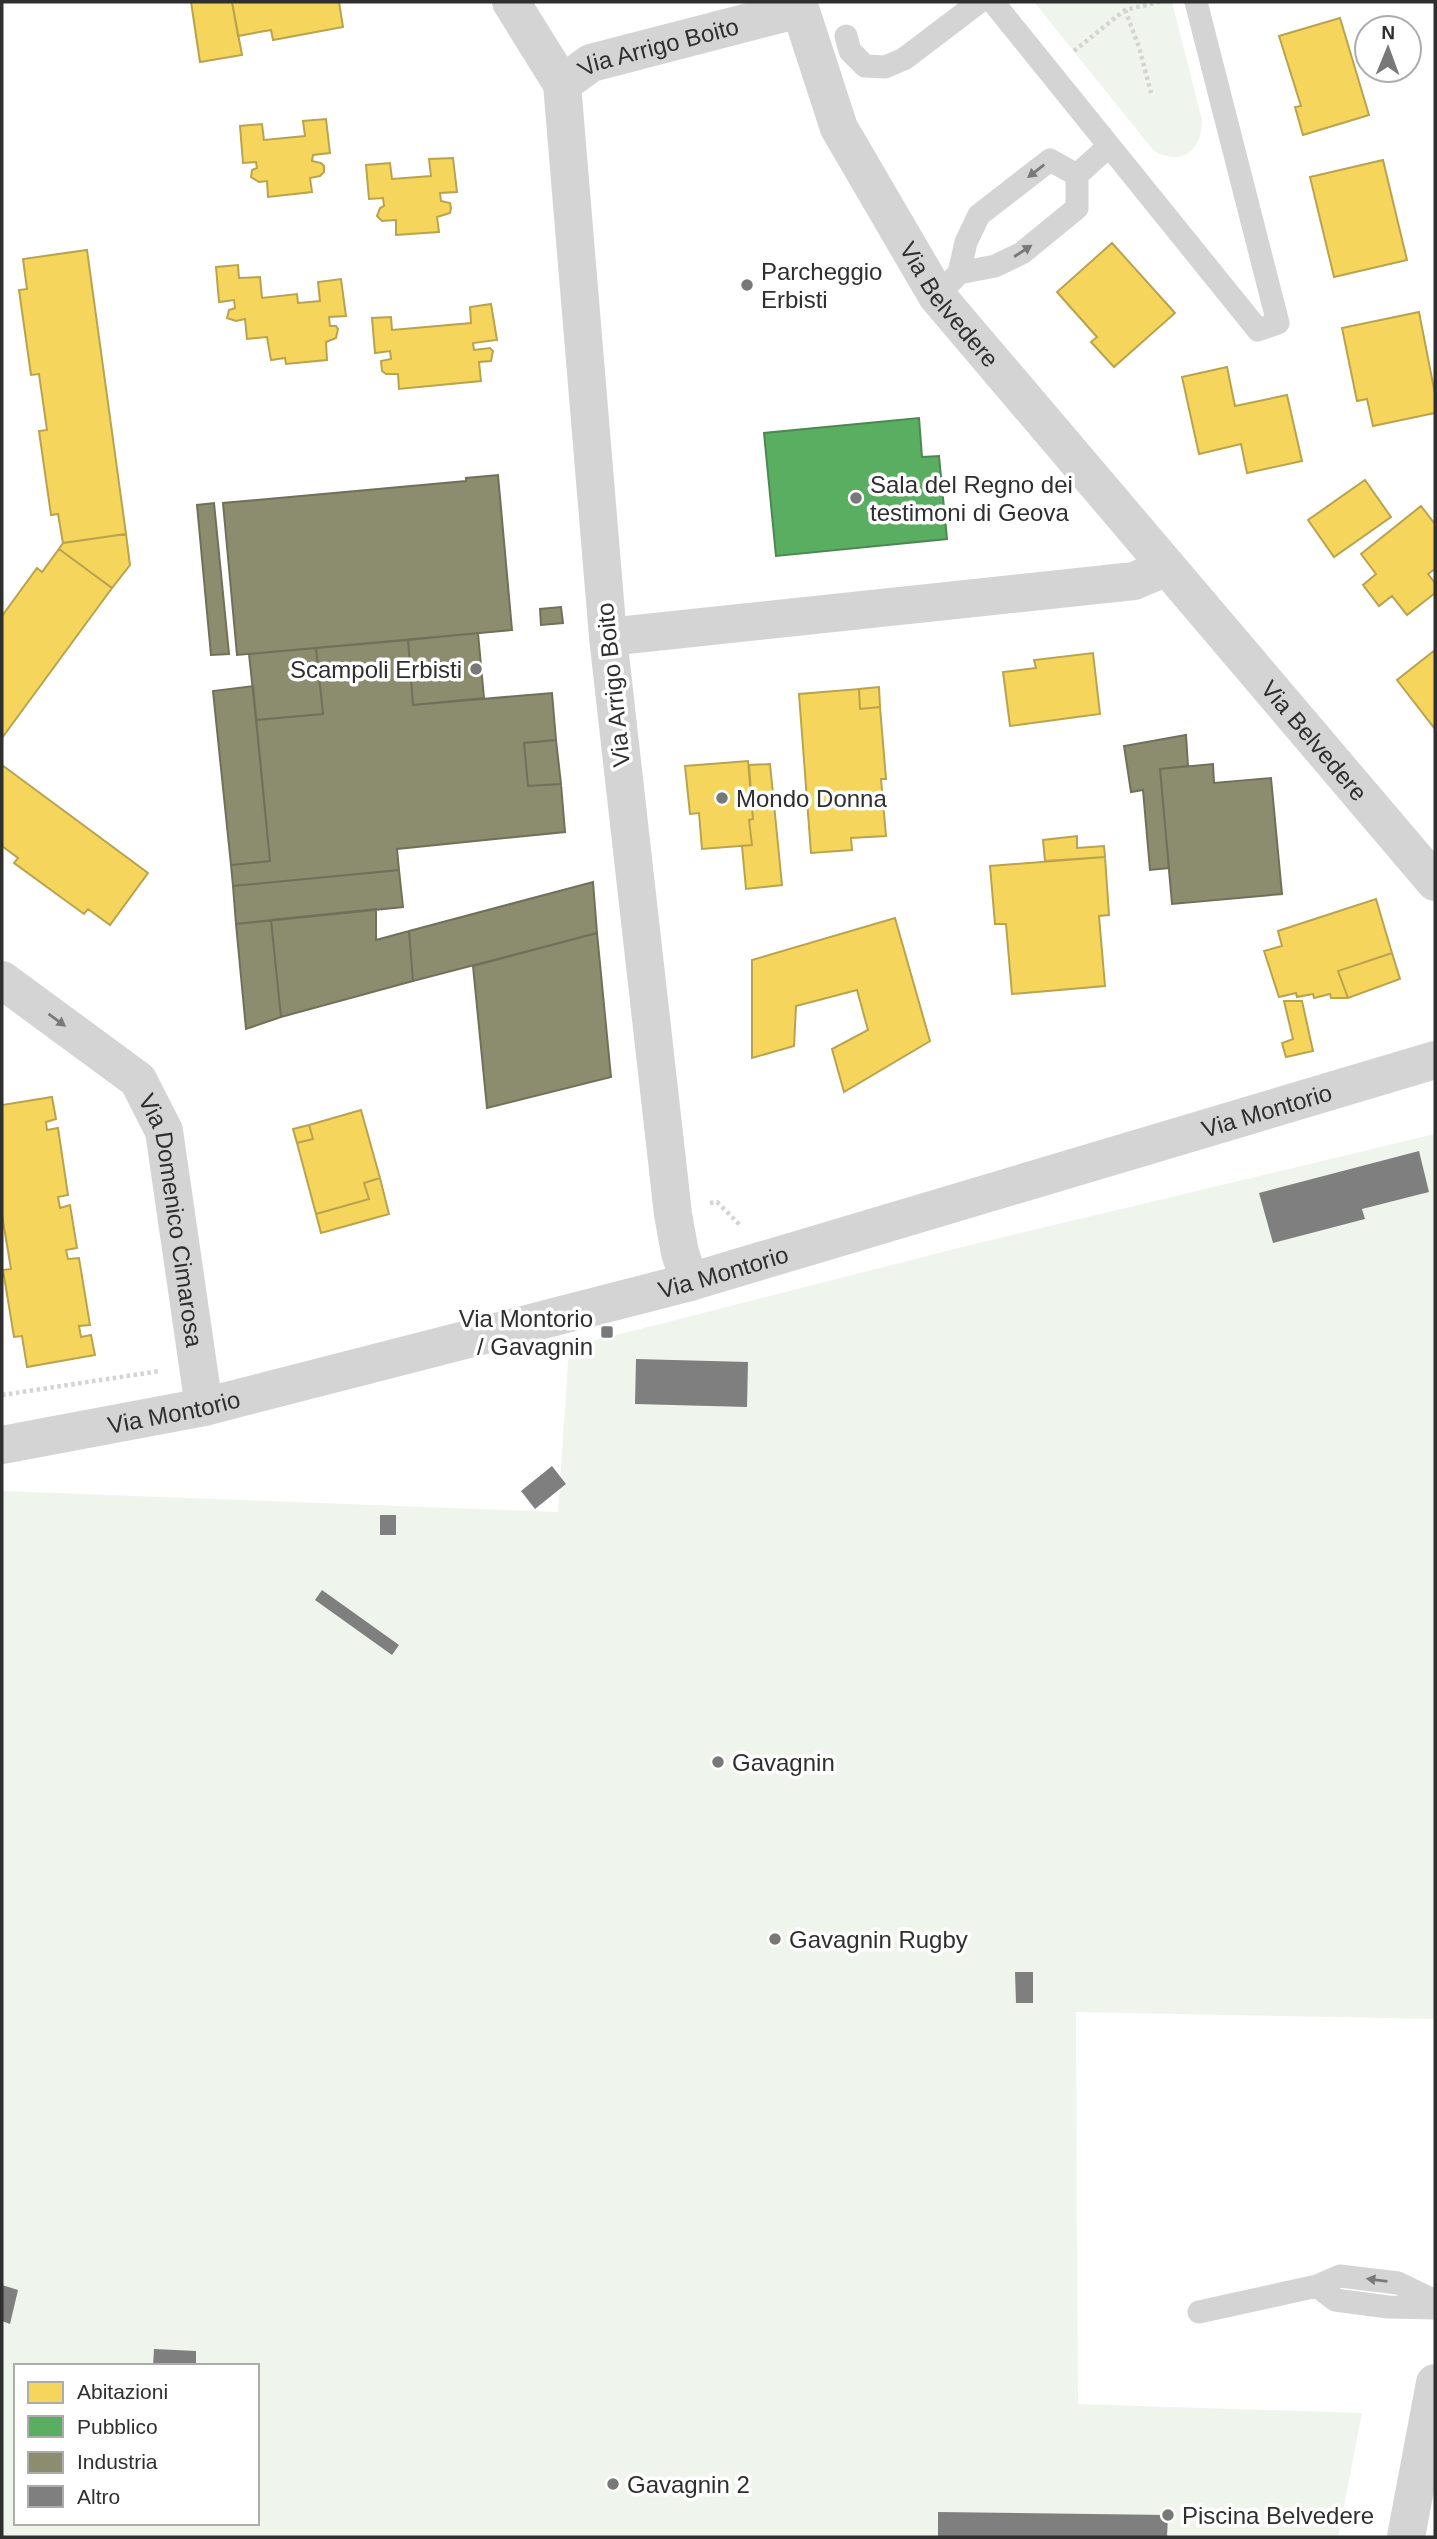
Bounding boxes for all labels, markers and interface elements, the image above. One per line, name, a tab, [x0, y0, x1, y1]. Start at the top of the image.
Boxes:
street label: Via Arrigo Boito	[572, 12, 741, 82]
north arrow	[1353, 14, 1423, 84]
text: N	[1381, 22, 1395, 43]
one-way arrow	[1027, 163, 1045, 178]
street label: Via Belvedere	[895, 237, 1005, 372]
one-way arrow	[1014, 244, 1032, 258]
place label: Parcheggio Erbisti	[761, 258, 882, 313]
marker: Parcheggio Erbisti	[739, 277, 755, 293]
place label: Sala del Regno dei testimoni di Geova	[870, 471, 1073, 526]
marker: Sala del Regno dei testimoni di Geova	[848, 490, 864, 506]
street label: Via Arrigo Boito	[591, 602, 635, 768]
place label: Scampoli Erbisti	[290, 656, 462, 683]
marker: Scampoli Erbisti	[468, 661, 484, 677]
street label: Via Belvedere	[1256, 675, 1373, 806]
place label: Mondo Donna	[736, 785, 887, 812]
marker: Mondo Donna	[714, 790, 730, 806]
one-way arrow	[48, 1013, 66, 1027]
street label: Via Montorio	[1198, 1078, 1335, 1142]
street label: Via Domenico Cimarosa	[134, 1089, 209, 1350]
street label: Via Montorio	[655, 1240, 791, 1303]
place label: Via Montorio / Gavagnin	[459, 1305, 593, 1360]
marker: Via Montorio / Gavagnin	[599, 1324, 615, 1340]
street label: Via Montorio	[105, 1385, 243, 1438]
place label: Gavagnin	[732, 1749, 835, 1776]
marker: Gavagnin	[710, 1754, 726, 1770]
place label: Gavagnin Rugby	[789, 1926, 968, 1953]
marker: Gavagnin Rugby	[767, 1931, 783, 1947]
one-way arrow	[1366, 2275, 1388, 2286]
legend	[14, 2364, 259, 2525]
text: Abitazioni	[77, 2380, 168, 2403]
text: Pubblico	[77, 2415, 158, 2438]
text: Industria	[77, 2450, 158, 2473]
place label: Gavagnin 2	[627, 2471, 750, 2498]
marker: Gavagnin 2	[605, 2476, 621, 2492]
text: Altro	[77, 2485, 120, 2508]
place label: Piscina Belvedere	[1182, 2502, 1374, 2529]
marker: Piscina Belvedere	[1160, 2507, 1176, 2523]

